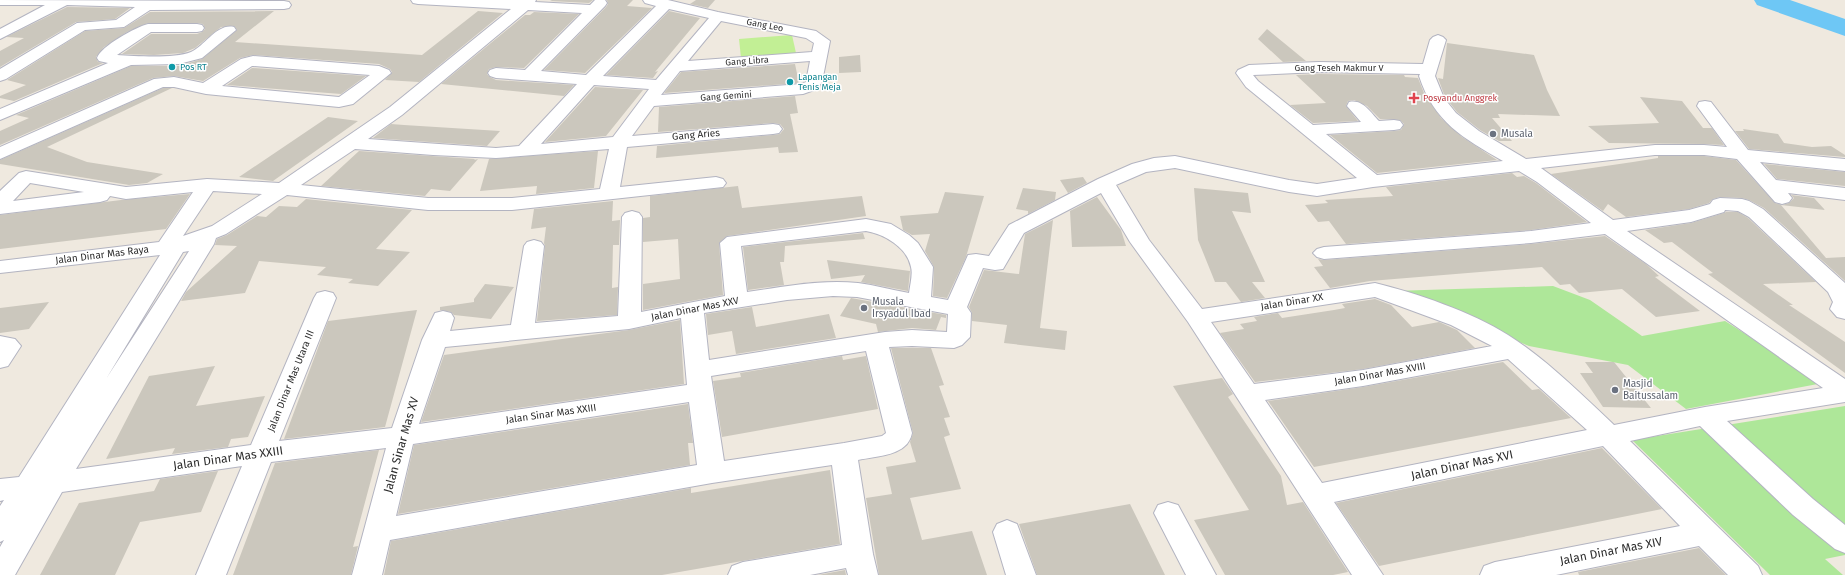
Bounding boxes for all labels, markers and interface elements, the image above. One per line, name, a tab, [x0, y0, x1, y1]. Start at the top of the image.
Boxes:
street label: Gang Leo	[746, 17, 784, 33]
street label: Gang Libra	[725, 54, 769, 67]
marker: Pos RT	[167, 62, 177, 72]
place label: Pos RT	[180, 62, 207, 72]
street label: Gang Teseh Makmur V	[1294, 63, 1384, 73]
place label: Lapangan Tenis Meja	[798, 72, 841, 92]
marker: Lapangan Tenis Meja	[785, 77, 795, 87]
street label: Gang Gemini	[700, 89, 752, 103]
marker: Posyandu Anggrek	[1408, 92, 1420, 104]
place label: Posyandu Anggrek	[1423, 93, 1498, 103]
street label: Gang Aries	[672, 127, 721, 143]
place label: Musala	[1501, 128, 1533, 140]
marker: Musala	[1488, 129, 1498, 139]
street label: Jalan Dinar Mas Raya	[55, 243, 149, 267]
street label: Jalan Dinar XX	[1260, 291, 1325, 313]
street label: Jalan Dinar Mas XXV	[650, 295, 740, 323]
place label: Musala Irsyadul Ibad	[872, 296, 931, 320]
marker: Musala Irsyadul Ibad	[859, 303, 869, 313]
street label: Jalan Dinar Mas Utara III	[265, 328, 317, 434]
street label: Jalan Dinar Mas XVIII	[1333, 360, 1427, 388]
place label: Masjid Baitussalam	[1623, 378, 1678, 402]
marker: Masjid Baitussalam	[1610, 385, 1620, 395]
street label: Jalan Sinar Mas XV	[381, 395, 421, 495]
street label: Jalan Sinar Mas XXIII	[505, 402, 597, 426]
street label: Jalan Dinar Mas XXIII	[172, 443, 284, 473]
street label: Jalan Dinar Mas XVI	[1410, 447, 1514, 483]
street label: Jalan Dinar Mas XIV	[1559, 534, 1664, 568]

